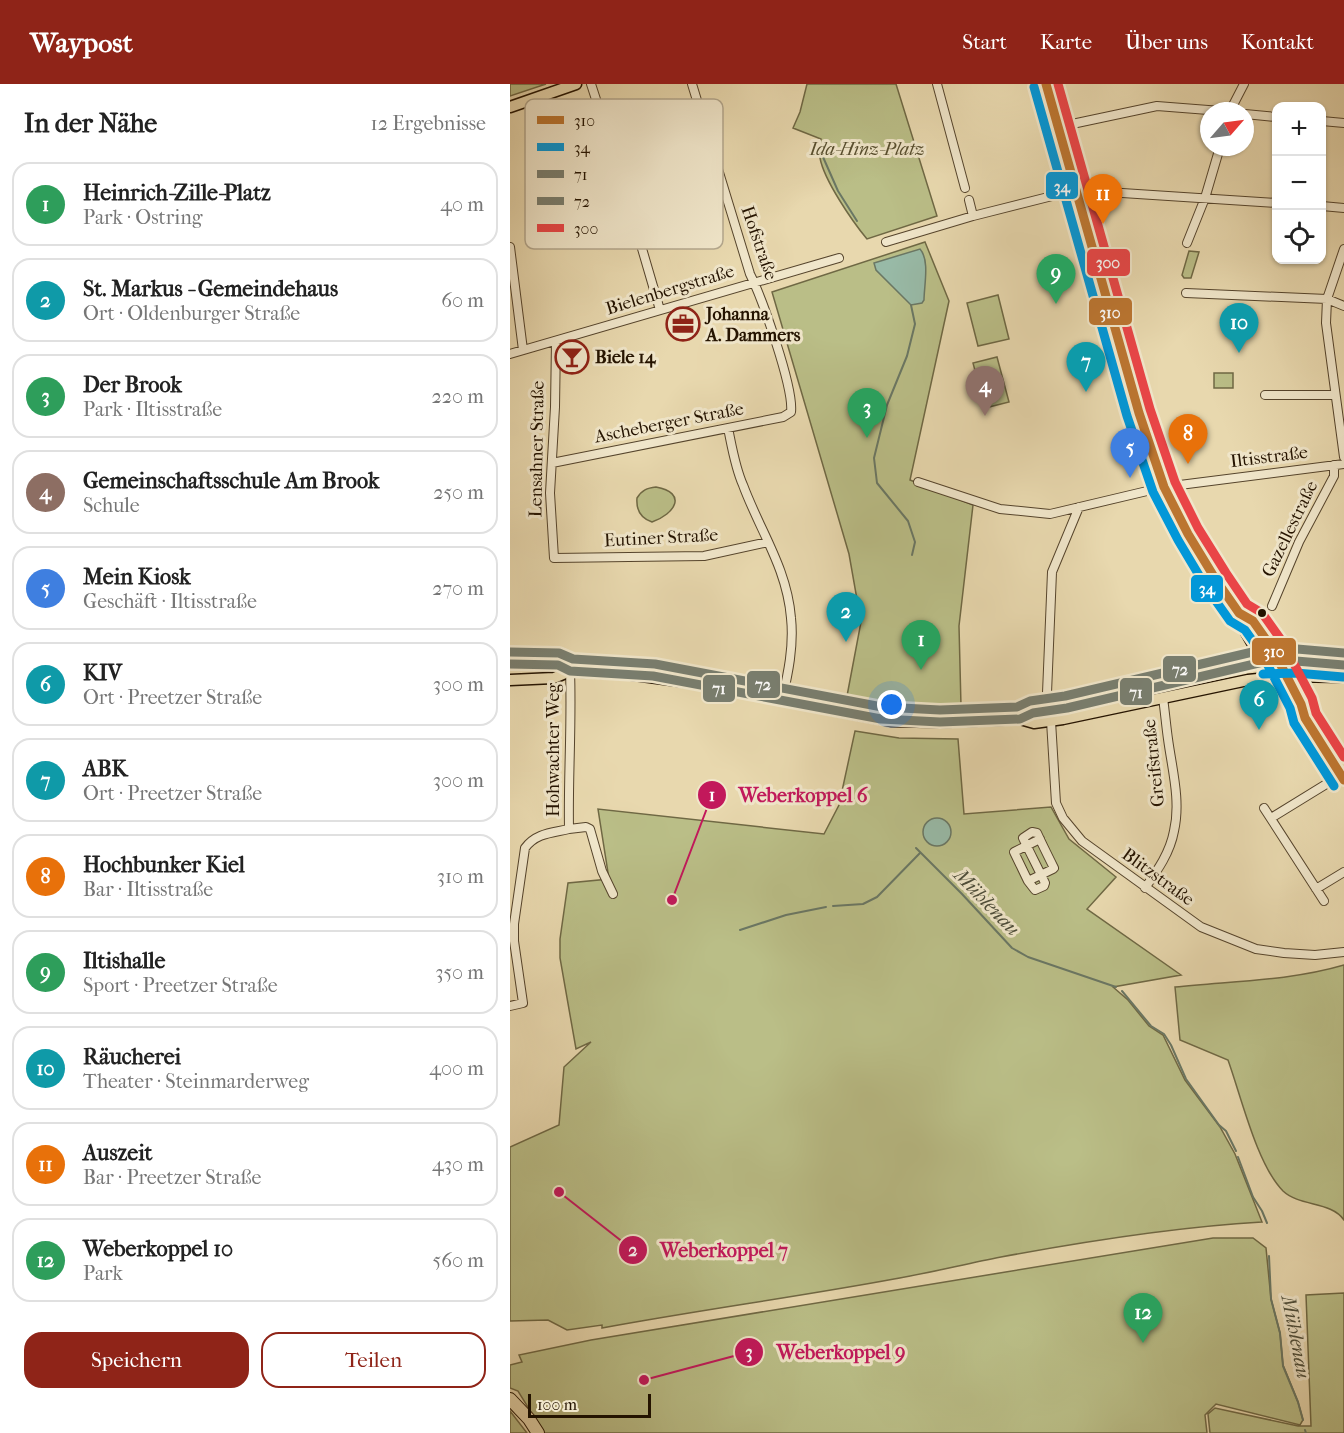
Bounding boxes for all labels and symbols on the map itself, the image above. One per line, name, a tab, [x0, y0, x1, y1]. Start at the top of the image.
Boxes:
legend	[525, 99, 723, 249]
north arrow	[1200, 102, 1254, 156]
text: 310	[574, 111, 595, 130]
text: 34	[574, 138, 591, 157]
park label: Ida-Hinz-Platz	[808, 139, 925, 160]
text: 71	[574, 165, 587, 184]
line badge: 34	[1045, 171, 1079, 200]
pin: 11	[1084, 174, 1122, 224]
text: 34	[1054, 177, 1072, 197]
text: 72	[574, 192, 590, 211]
street label: Hofstraße	[737, 203, 781, 283]
text: 300	[574, 219, 598, 238]
line badge: 300	[1086, 248, 1131, 277]
text: 300	[1096, 253, 1120, 273]
pin: 9	[1036, 254, 1076, 304]
street label: Bielenbergstraße	[603, 260, 737, 320]
line badge: 310	[1088, 297, 1133, 326]
text: 310	[1099, 303, 1121, 323]
place label: Johanna A. Dammers	[704, 304, 801, 346]
pin: 10	[1220, 304, 1258, 353]
office icon: Johanna A. Dammers	[665, 306, 701, 342]
bar icon: Biele 14	[554, 339, 590, 375]
pin: 7	[1066, 342, 1106, 392]
place label: Biele 14	[595, 347, 657, 368]
pin: 4	[966, 366, 1004, 416]
street label: Lensahner Straße	[525, 380, 549, 517]
pin: 3	[848, 388, 886, 438]
street label: Ascheberger Straße	[592, 398, 745, 448]
pin: 8	[1168, 414, 1208, 464]
pin: 5	[1110, 428, 1150, 478]
street label: Iltisstraße	[1229, 442, 1309, 472]
street label: Gazellestraße	[1258, 477, 1322, 581]
street label: Eutiner Straße	[603, 525, 719, 551]
line badge: 34	[1190, 574, 1224, 603]
text: 34	[1199, 579, 1217, 599]
pin: 2	[826, 592, 866, 642]
unlabelled marker	[1256, 607, 1268, 619]
pin: 1	[902, 620, 940, 670]
line badge: 310	[1251, 637, 1297, 666]
text: 310	[1263, 642, 1285, 662]
line badge: 72	[1162, 655, 1197, 683]
text: 72	[1171, 660, 1188, 679]
line badge: 72	[746, 670, 781, 699]
line badge: 71	[702, 674, 736, 703]
text: 72	[754, 675, 771, 694]
line badge: 71	[1119, 677, 1153, 706]
text: 71	[711, 679, 726, 698]
pin: 6	[1240, 680, 1278, 730]
street label: Hohwachter Weg	[543, 683, 564, 817]
text: 71	[1128, 683, 1143, 702]
your location	[877, 690, 906, 719]
street label: Greifstraße	[1139, 718, 1169, 808]
callout: Weberkoppel 6	[697, 776, 880, 814]
text: Weberkoppel 6	[737, 784, 869, 807]
text: 1	[709, 785, 715, 806]
street label: Blitzstraße	[1118, 844, 1198, 910]
water label: Mühlenau	[948, 862, 1025, 940]
callout: Weberkoppel 7	[618, 1231, 800, 1269]
text: Weberkoppel 7	[659, 1239, 788, 1262]
text: 2	[628, 1240, 638, 1261]
water label: Mühlenau	[1276, 1291, 1315, 1381]
pin: 12	[1124, 1294, 1162, 1343]
callout: Weberkoppel 9	[734, 1333, 917, 1371]
text: Weberkoppel 9	[776, 1341, 905, 1364]
text: 3	[745, 1342, 753, 1363]
scale bar	[528, 1391, 651, 1418]

